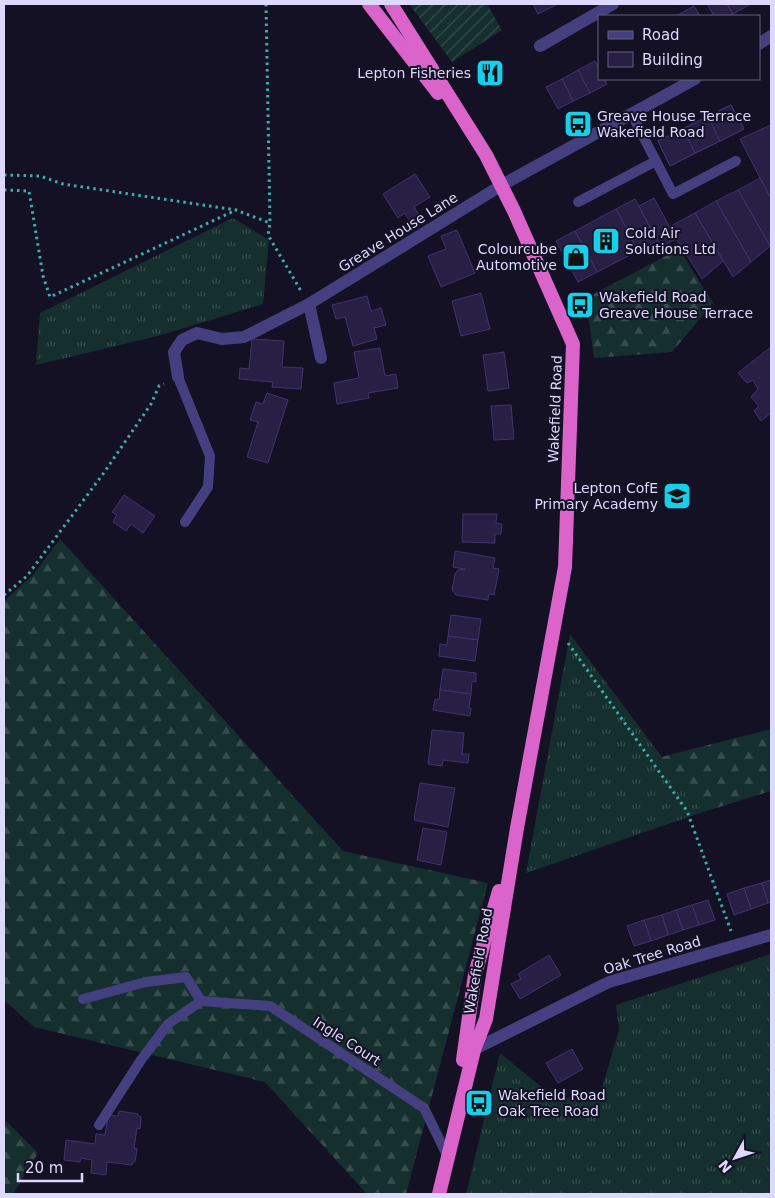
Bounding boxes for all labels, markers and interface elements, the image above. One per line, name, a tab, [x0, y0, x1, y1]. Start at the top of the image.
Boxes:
legend	[598, 15, 760, 80]
text: Road	[642, 26, 680, 44]
text: Building	[642, 51, 703, 69]
restaurant icon: Lepton Fisheries	[475, 58, 505, 88]
place label: Lepton Fisheries	[357, 65, 471, 81]
place label: Greave House Terrace Wakefield Road	[597, 108, 751, 140]
bus stop icon: Greave House Terrace Wakefield Road	[563, 109, 593, 139]
street label: Greave House Lane	[336, 189, 460, 275]
place label: Cold Air Solutions Ltd	[625, 225, 716, 257]
building icon: Cold Air Solutions Ltd	[591, 226, 621, 256]
place label: Colourcube Automotive	[476, 241, 557, 273]
shop icon: Colourcube Automotive	[561, 242, 591, 272]
place label: Wakefield Road Greave House Terrace	[599, 289, 753, 321]
bus stop icon: Wakefield Road Greave House Terrace	[565, 290, 595, 320]
street label: Wakefield Road	[545, 355, 565, 463]
place label: Lepton CofE Primary Academy	[534, 480, 658, 512]
school or university icon: Lepton CofE Primary Academy	[662, 481, 692, 511]
street label: Wakefield Road	[461, 907, 495, 1015]
street label: Oak Tree Road	[601, 933, 703, 977]
street label: Ingle Court	[310, 1013, 384, 1069]
place label: Wakefield Road Oak Tree Road	[498, 1087, 606, 1119]
bus stop icon: Wakefield Road Oak Tree Road	[464, 1088, 494, 1118]
north arrow	[710, 1133, 760, 1183]
scale bar	[18, 1150, 81, 1182]
text: N	[715, 1157, 735, 1176]
text: 20 m	[25, 1159, 63, 1177]

